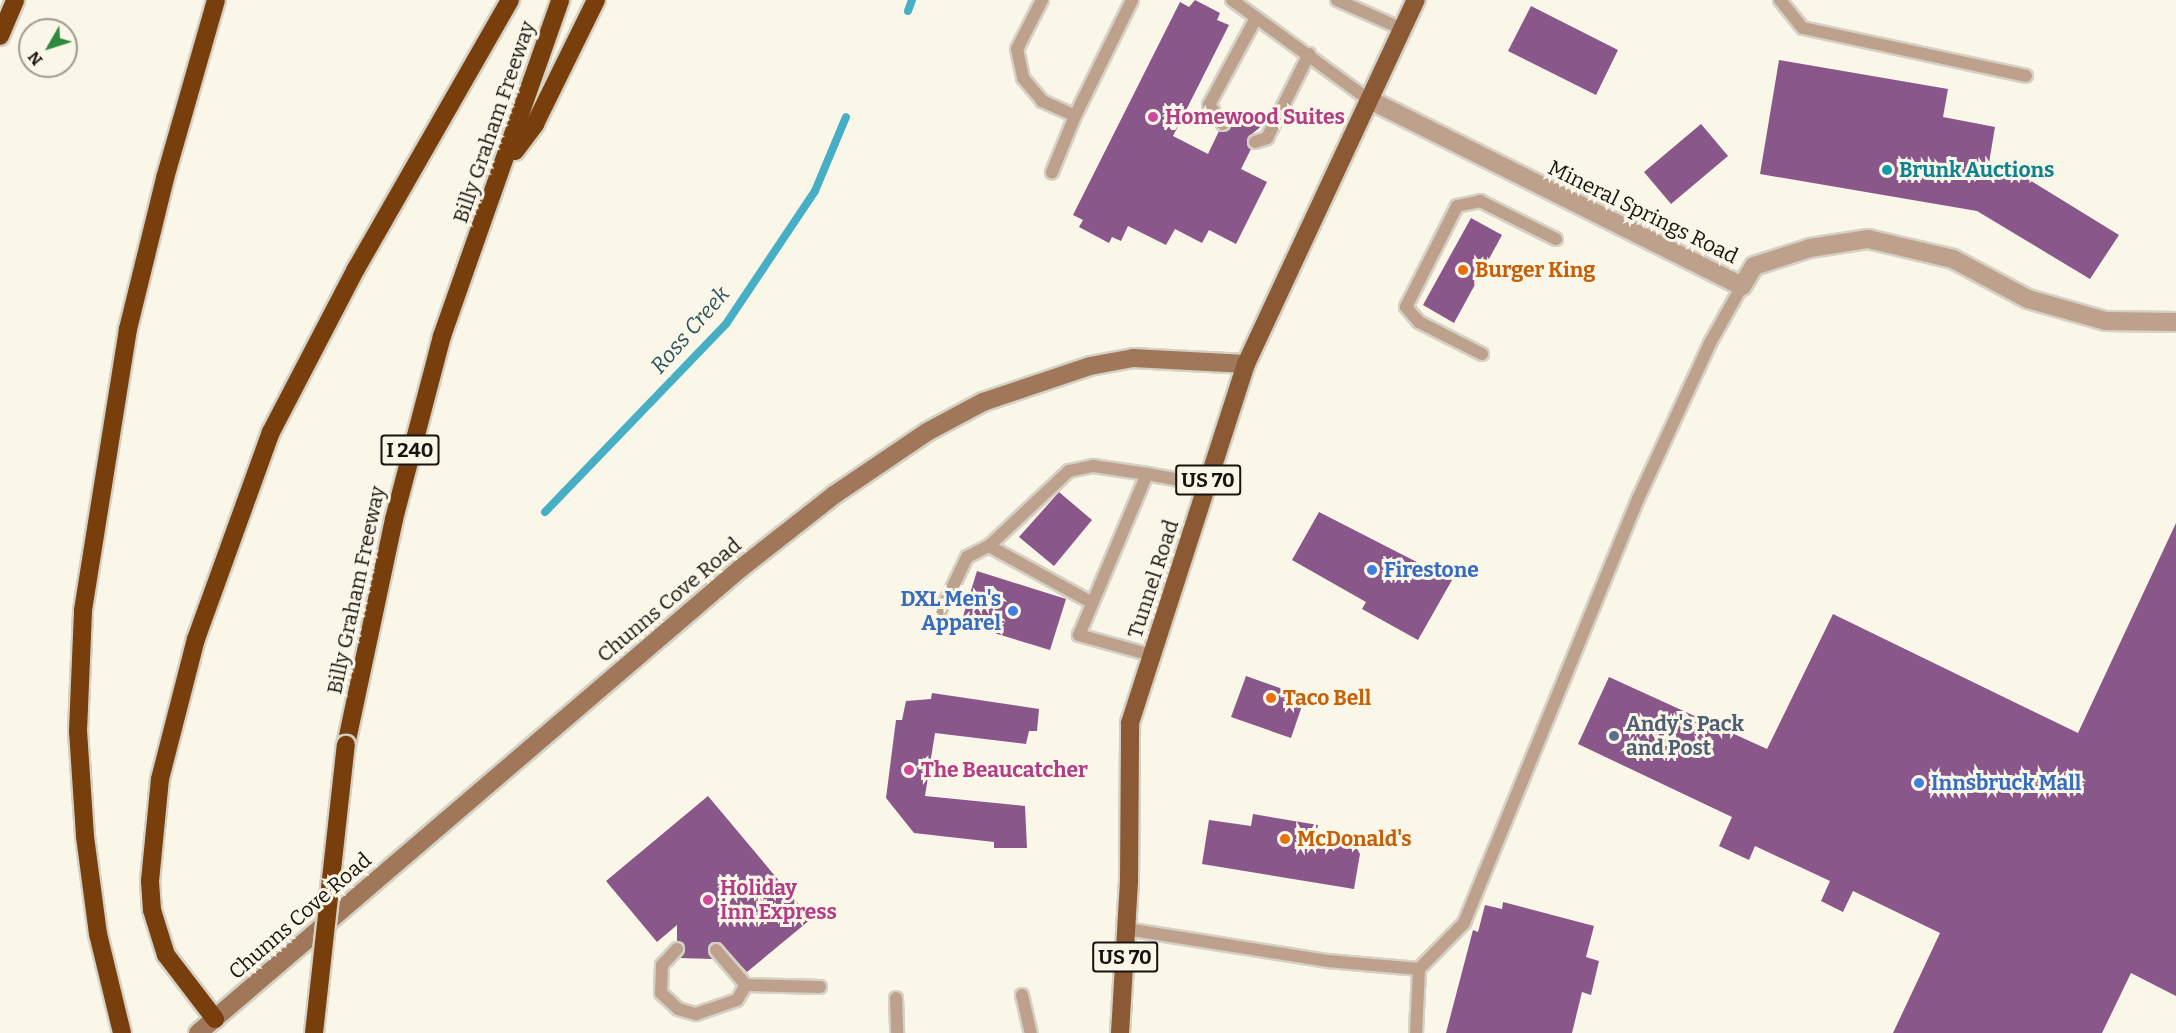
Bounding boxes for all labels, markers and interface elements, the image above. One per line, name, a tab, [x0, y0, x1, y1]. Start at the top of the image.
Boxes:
north arrow	[18, 18, 78, 78]
street label: Billy Graham Freeway	[448, 18, 540, 226]
text: N	[24, 48, 46, 69]
place label: Homewood Suites	[1165, 104, 1345, 130]
marker: Homewood Suites	[1146, 110, 1160, 124]
street label: Mineral Springs Road	[1544, 155, 1742, 269]
place label: Brunk Auctions	[1899, 157, 2054, 183]
marker: Brunk Auctions	[1880, 163, 1894, 177]
place label: Burger King	[1475, 257, 1595, 283]
marker: Burger King	[1456, 263, 1470, 277]
water label: Ross Creek	[645, 281, 735, 379]
road number: I 240	[380, 433, 440, 467]
road number: US 70	[1175, 463, 1241, 497]
street label: Billy Graham Freeway	[322, 484, 390, 696]
street label: Tunnel Road	[1122, 517, 1184, 641]
street label: Chunns Cove Road	[592, 532, 746, 668]
place label: Firestone	[1384, 557, 1479, 583]
marker: Firestone	[1365, 563, 1379, 577]
place label: DXL Men's Apparel	[900, 586, 1001, 636]
marker: DXL Men's Apparel	[1006, 604, 1020, 618]
place label: Taco Bell	[1283, 685, 1371, 711]
marker: Taco Bell	[1264, 691, 1278, 705]
place label: Andy's Pack and Post	[1626, 711, 1744, 761]
marker: Andy's Pack and Post	[1607, 729, 1621, 743]
place label: The Beaucatcher	[921, 757, 1088, 783]
marker: The Beaucatcher	[902, 763, 916, 777]
place label: Innsbruck Mall	[1931, 770, 2081, 796]
marker: Innsbruck Mall	[1912, 776, 1926, 790]
place label: McDonald's	[1297, 826, 1412, 852]
marker: McDonald's	[1278, 832, 1292, 846]
street label: Chunns Cove Road	[224, 847, 376, 985]
place label: Holiday Inn Express	[720, 875, 837, 925]
marker: Holiday Inn Express	[701, 893, 715, 907]
road number: US 70	[1092, 940, 1158, 974]

